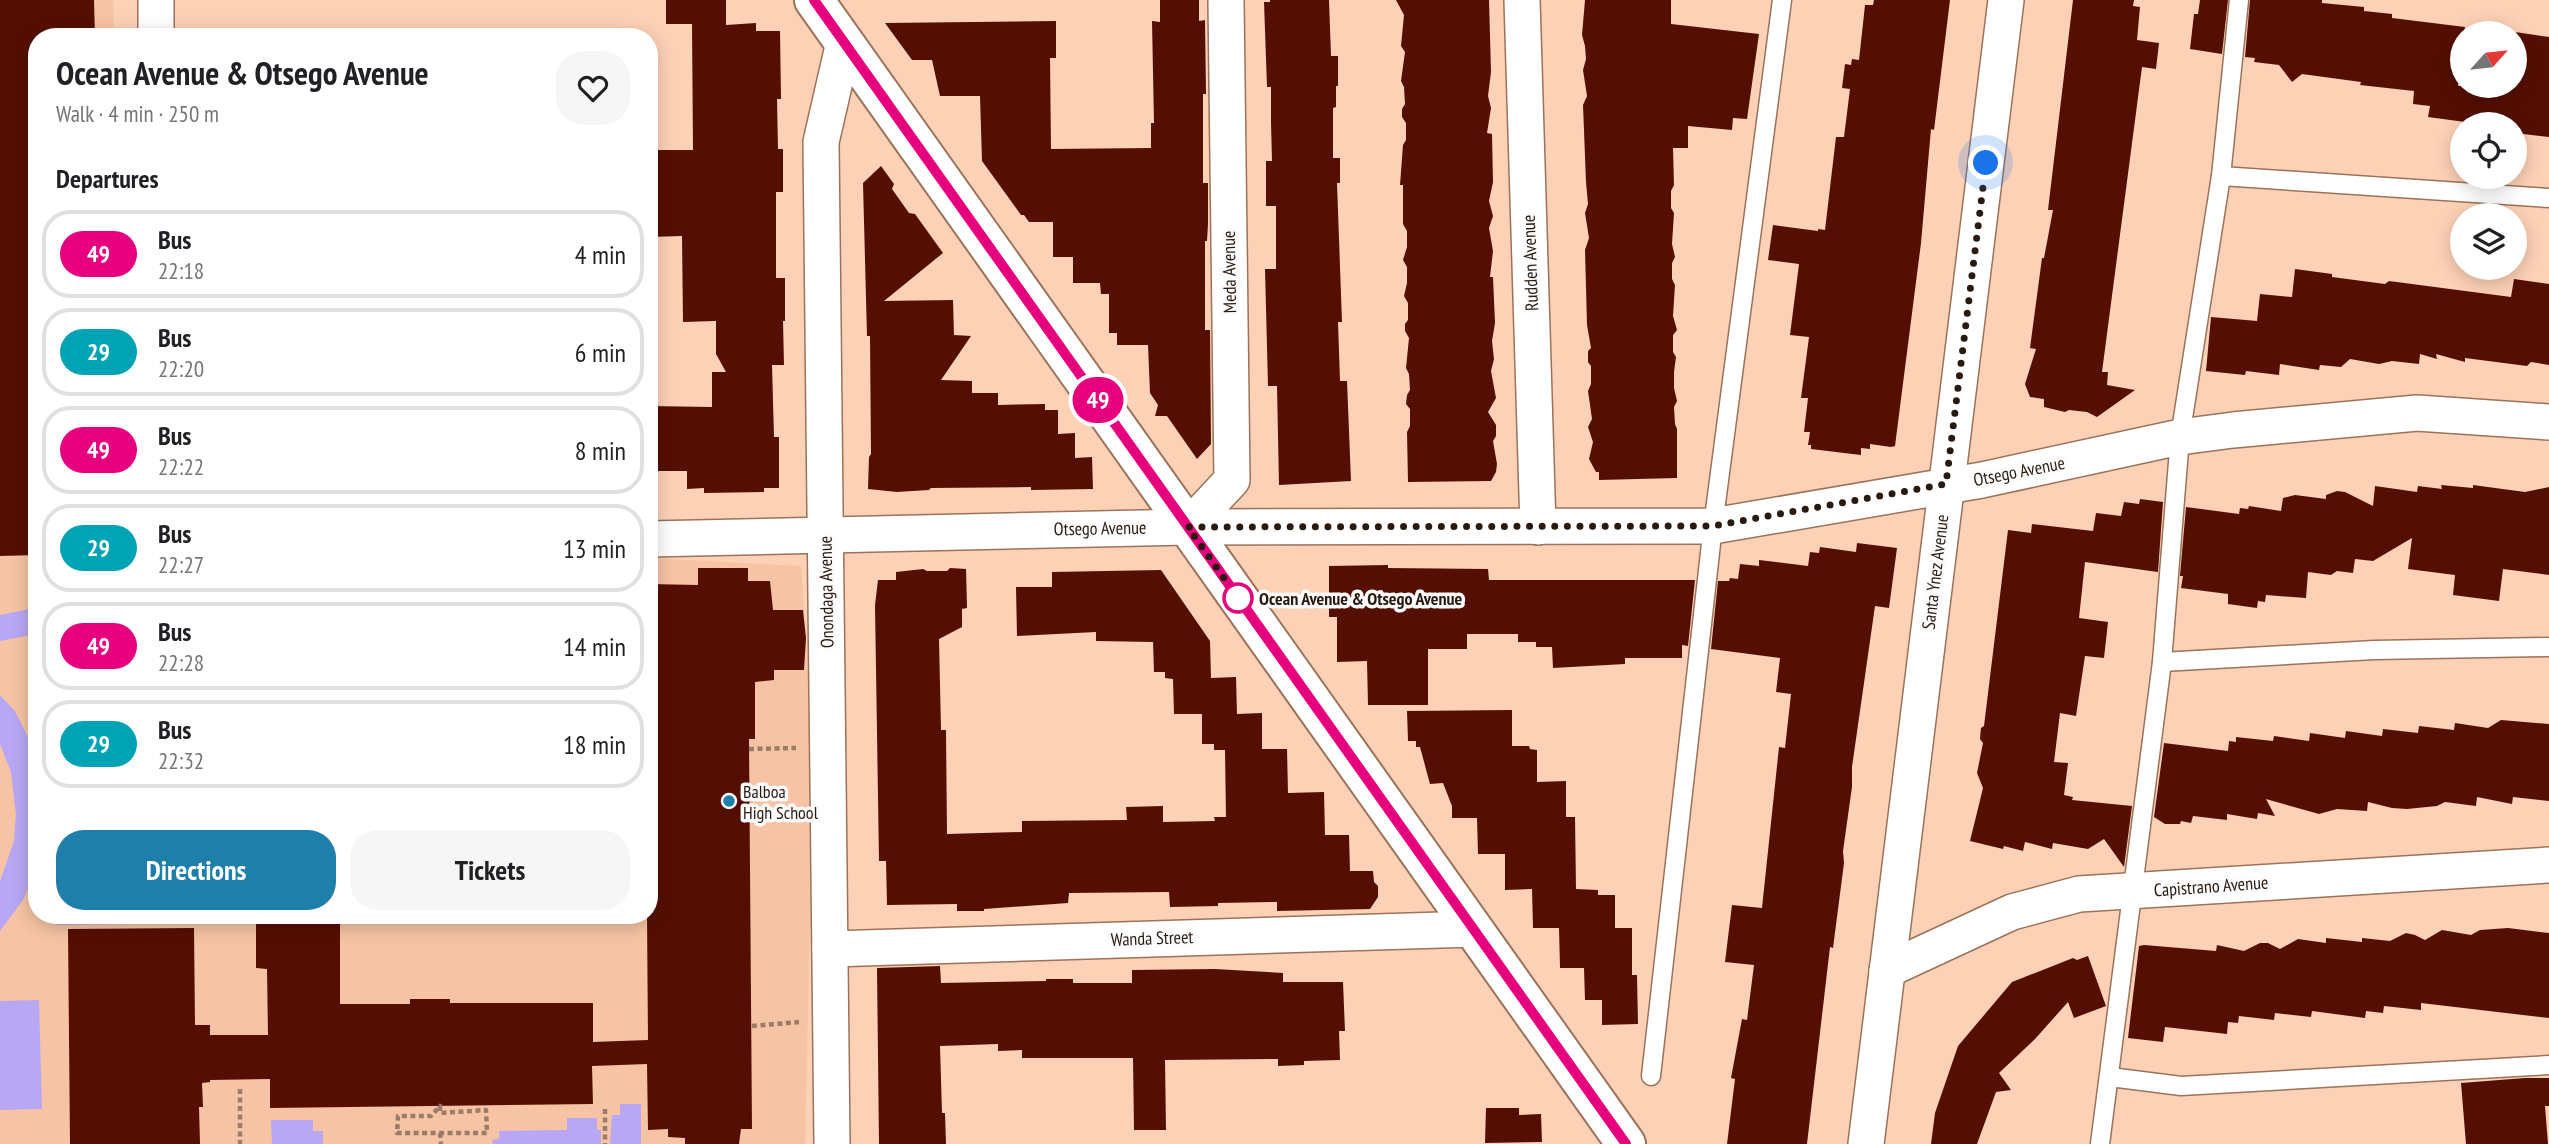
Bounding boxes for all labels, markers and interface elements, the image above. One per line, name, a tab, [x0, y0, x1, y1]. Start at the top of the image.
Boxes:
north arrow	[2450, 21, 2527, 98]
map controls	[2450, 21, 2527, 280]
text: Ocean Avenue & Otsego Avenue	[56, 51, 429, 94]
button: heart	[556, 51, 630, 125]
text: Walk · 4 min · 250 m	[56, 99, 219, 128]
button: locate	[2450, 112, 2527, 189]
your location	[1968, 145, 2003, 180]
text: Departures	[56, 162, 159, 195]
button: layers	[2450, 203, 2527, 280]
street label: Rudden Avenue	[1517, 215, 1543, 311]
text: Bus	[158, 223, 191, 256]
street label: Meda Avenue	[1217, 230, 1241, 314]
text: 49	[87, 238, 110, 269]
text: 4 min	[575, 238, 626, 271]
text: 22:18	[158, 256, 204, 285]
text: Bus	[158, 321, 191, 354]
text: 29	[87, 336, 110, 367]
text: 6 min	[575, 336, 626, 369]
text: 22:20	[158, 354, 204, 383]
line badge: 49	[1066, 377, 1130, 423]
text: 49	[1087, 384, 1109, 415]
text: Bus	[158, 419, 191, 452]
text: 49	[87, 434, 110, 465]
text: 8 min	[575, 434, 626, 467]
street label: Otsego Avenue	[1971, 451, 2067, 491]
text: 22:22	[158, 452, 204, 481]
street label: Santa Ynez Avenue	[1917, 513, 1953, 631]
street label: Otsego Avenue	[1053, 516, 1147, 540]
text: Bus	[158, 517, 191, 550]
text: 29	[87, 532, 110, 563]
text: 13 min	[563, 532, 626, 565]
street label: Onondaga Avenue	[814, 536, 838, 648]
text: 22:27	[158, 550, 204, 579]
marker: Ocean Avenue & Otsego Avenue	[1223, 583, 1253, 613]
place label: Ocean Avenue & Otsego Avenue	[1259, 587, 1463, 610]
text: Bus	[158, 615, 191, 648]
text: 49	[87, 630, 110, 661]
text: 14 min	[563, 630, 626, 663]
text: 22:28	[158, 648, 204, 677]
text: Bus	[158, 713, 191, 746]
text: 29	[87, 728, 110, 759]
text: 18 min	[563, 728, 626, 761]
text: 22:32	[158, 746, 204, 775]
place label: Balboa High School	[743, 780, 819, 824]
marker: Balboa High School	[721, 793, 737, 809]
button: Directions	[56, 830, 336, 910]
button: Tickets	[350, 830, 630, 910]
street label: Capistrano Avenue	[2153, 871, 2269, 901]
street label: Wanda Street	[1110, 925, 1194, 951]

